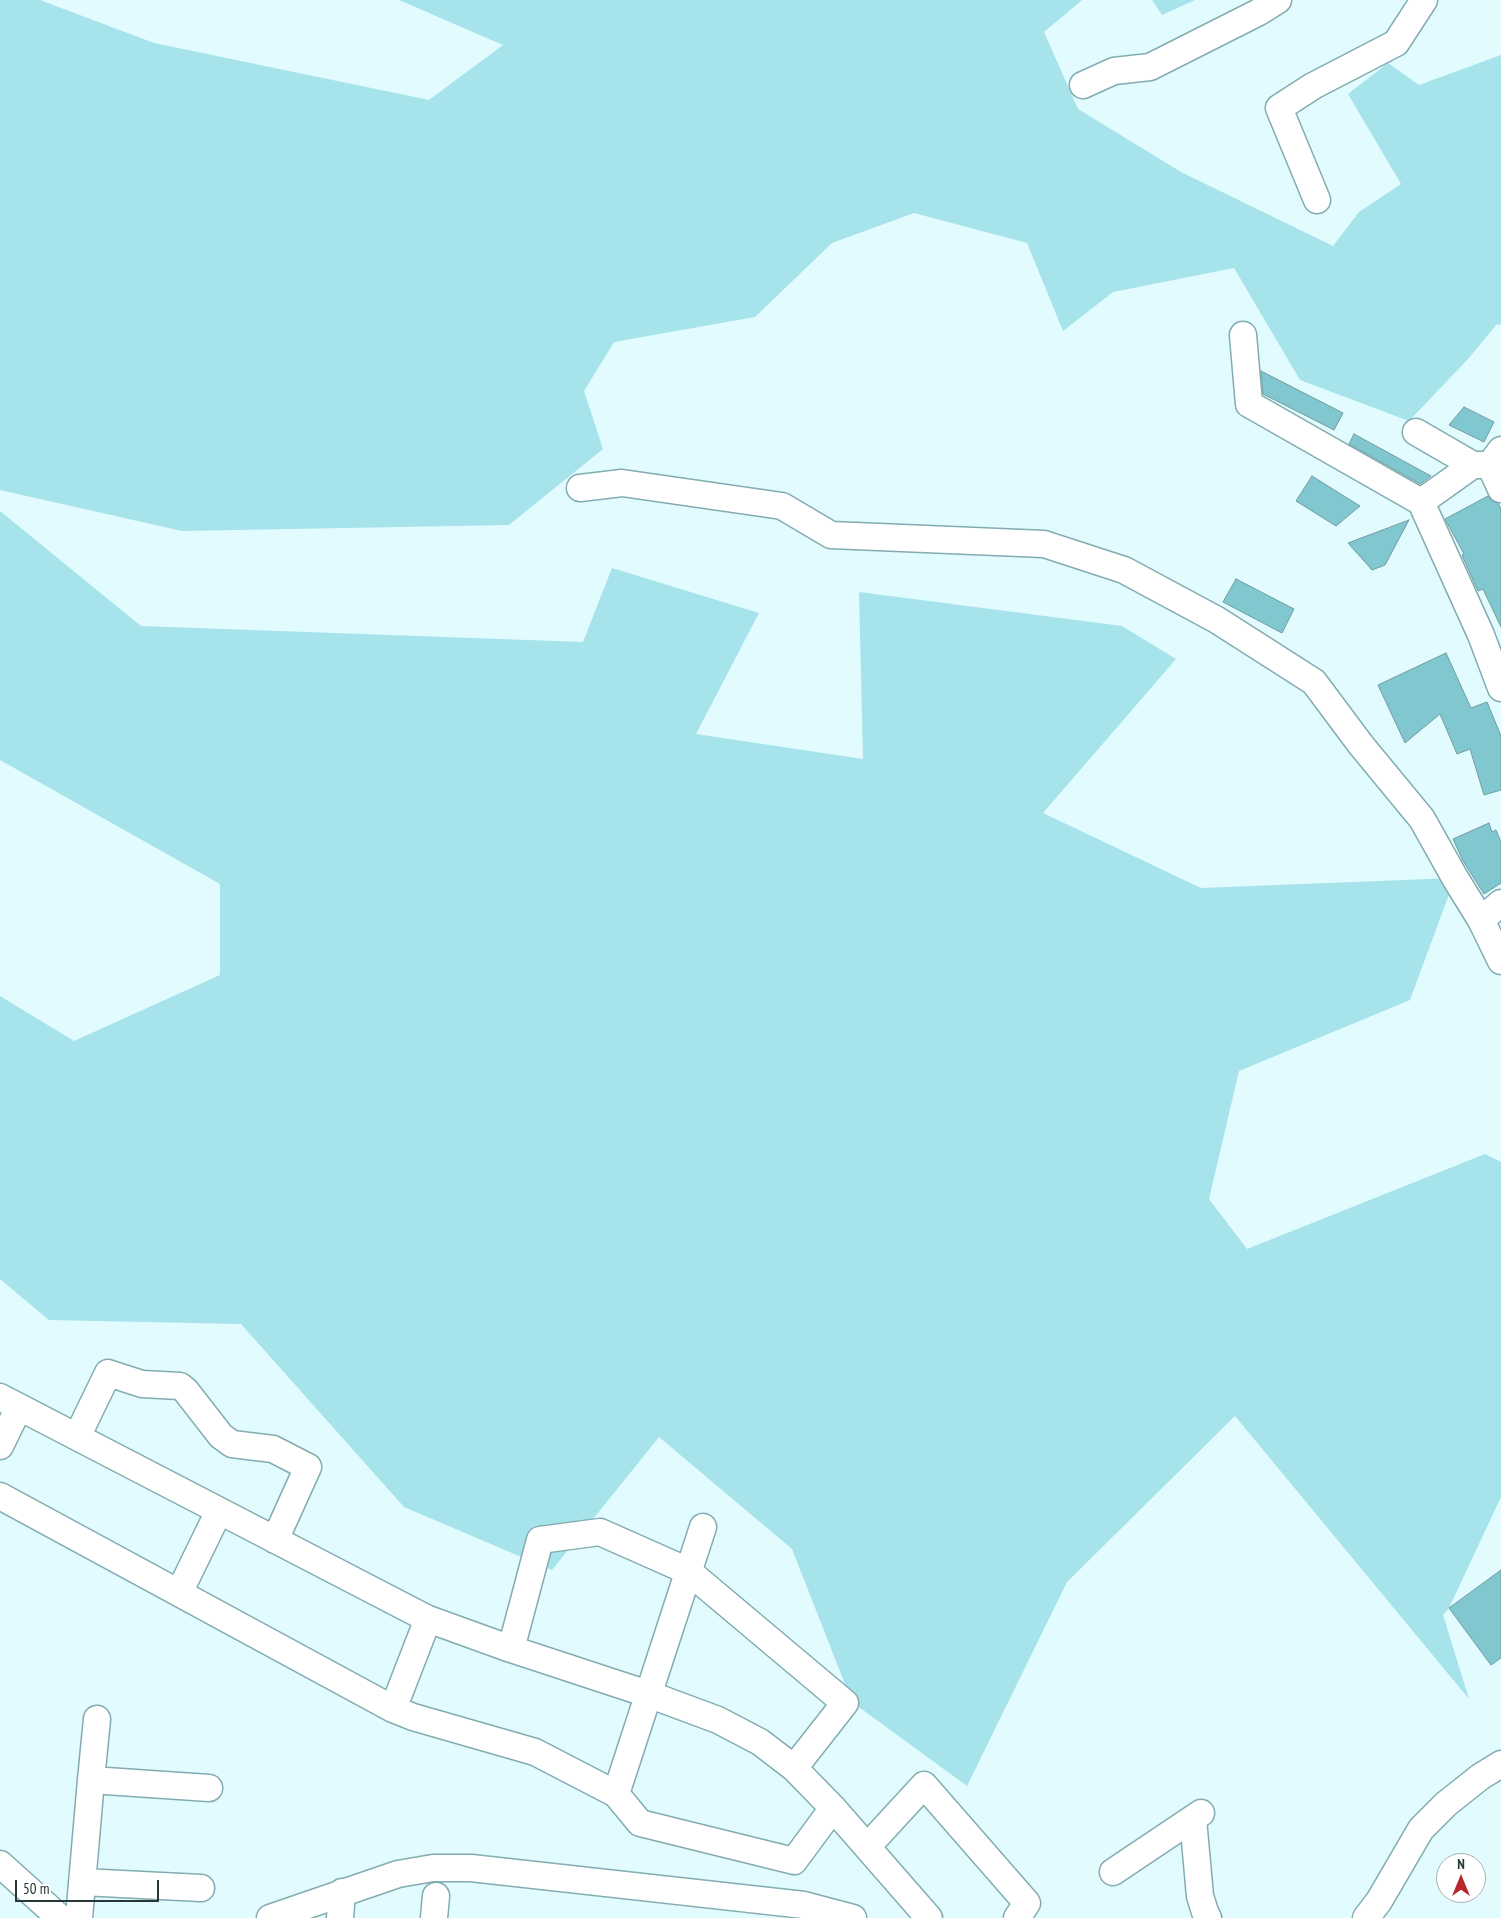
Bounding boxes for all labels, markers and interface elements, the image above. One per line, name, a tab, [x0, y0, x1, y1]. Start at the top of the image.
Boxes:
north arrow	[1436, 1853, 1486, 1903]
text: N	[1457, 1855, 1465, 1873]
scale bar	[18, 1870, 161, 1902]
text: 50 m	[23, 1879, 49, 1898]

